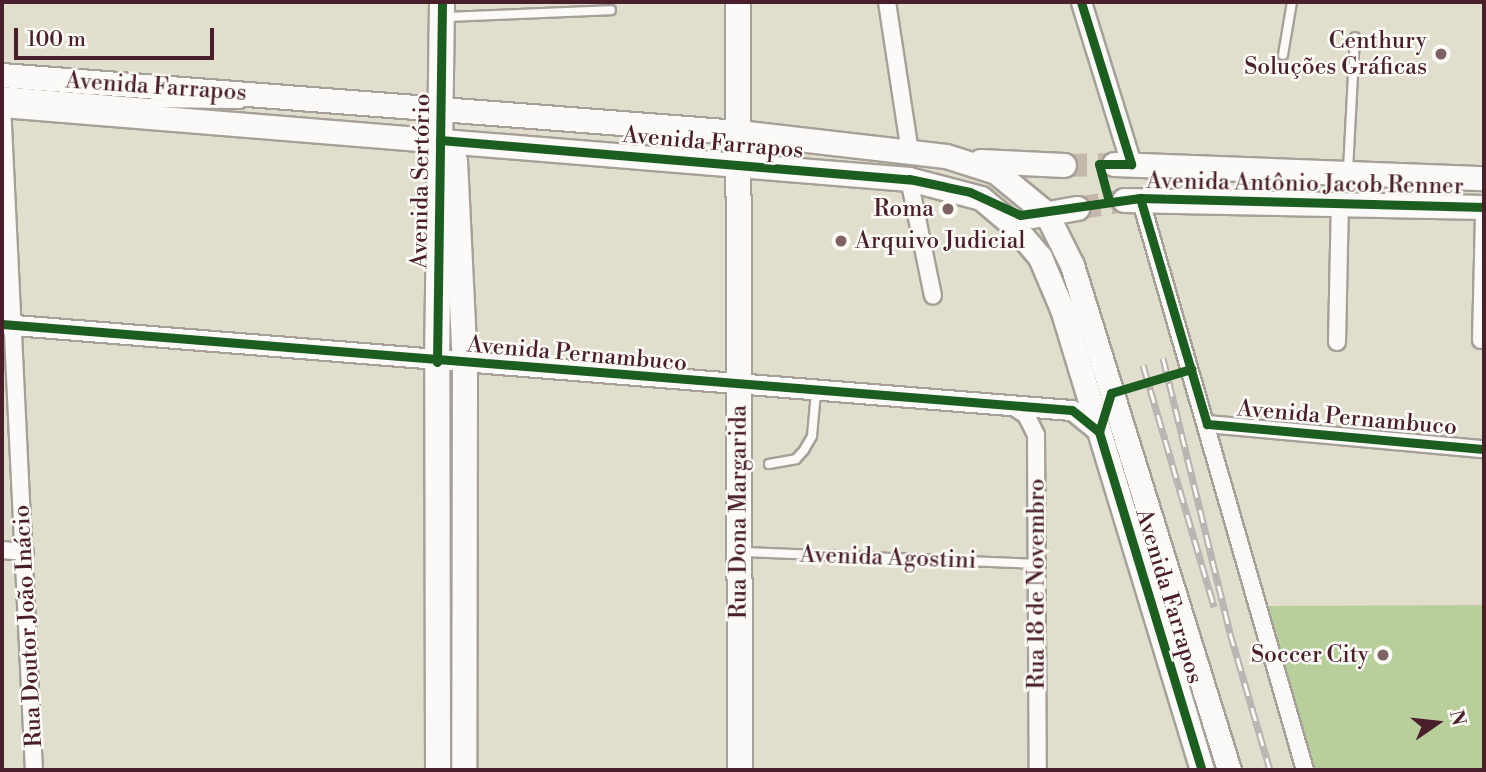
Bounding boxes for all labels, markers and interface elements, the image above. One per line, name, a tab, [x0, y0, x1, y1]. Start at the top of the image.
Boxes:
scale bar	[18, 14, 217, 58]
text: 100 m	[27, 27, 86, 53]
place label: Centhury Soluções Gráficas	[1244, 27, 1427, 81]
marker: Centhury Soluções Gráficas	[1433, 46, 1449, 62]
street label: Avenida Farrapos	[64, 67, 248, 107]
street label: Avenida Sertório	[406, 93, 436, 269]
street label: Avenida Farrapos	[621, 121, 805, 165]
street label: Avenida Antônio Jacob Renner	[1146, 167, 1464, 201]
place label: Roma	[874, 195, 934, 223]
marker: Roma	[940, 201, 956, 217]
place label: Arquivo Judicial	[855, 227, 1025, 255]
marker: Arquivo Judicial	[833, 233, 849, 249]
street label: Avenida Pernambuco	[466, 331, 688, 377]
street label: Avenida Pernambuco	[1236, 395, 1458, 441]
street label: Rua Dona Margarida	[725, 405, 753, 619]
street label: Rua 18 de Novembro	[1023, 479, 1051, 689]
street label: Rua Doutor João Inácio	[8, 504, 48, 748]
street label: Avenida Farrapos	[1129, 505, 1209, 687]
street label: Avenida Agostini	[799, 541, 977, 575]
place label: Soccer City	[1251, 641, 1369, 669]
marker: Soccer City	[1375, 647, 1391, 663]
north arrow	[1402, 688, 1472, 758]
text: N	[1444, 708, 1471, 728]

